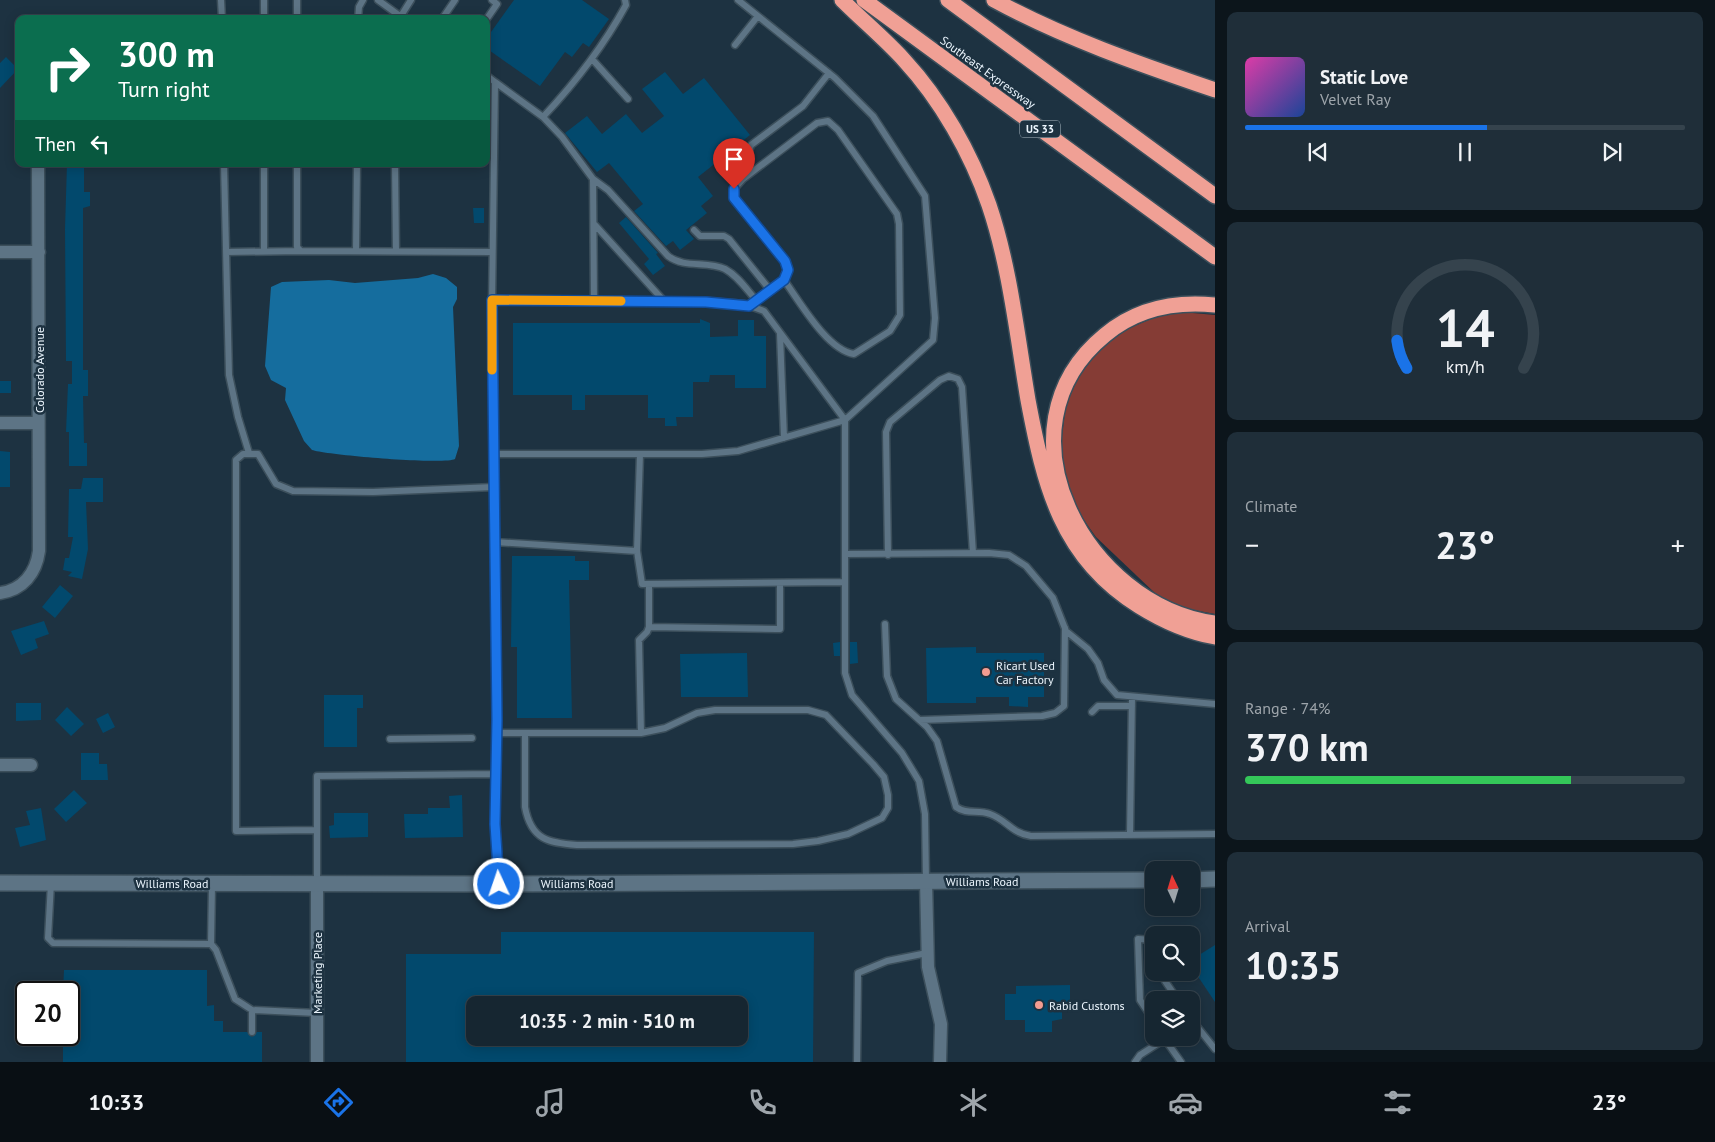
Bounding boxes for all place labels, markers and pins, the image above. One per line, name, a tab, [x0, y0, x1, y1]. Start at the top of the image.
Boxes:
pin	[713, 138, 755, 189]
place label: Ricart Used Car Factory	[996, 658, 1055, 687]
marker: Ricart Used Car Factory	[980, 666, 992, 678]
place label: Rabid Customs	[1049, 998, 1125, 1013]
marker: Rabid Customs	[1033, 999, 1045, 1011]

